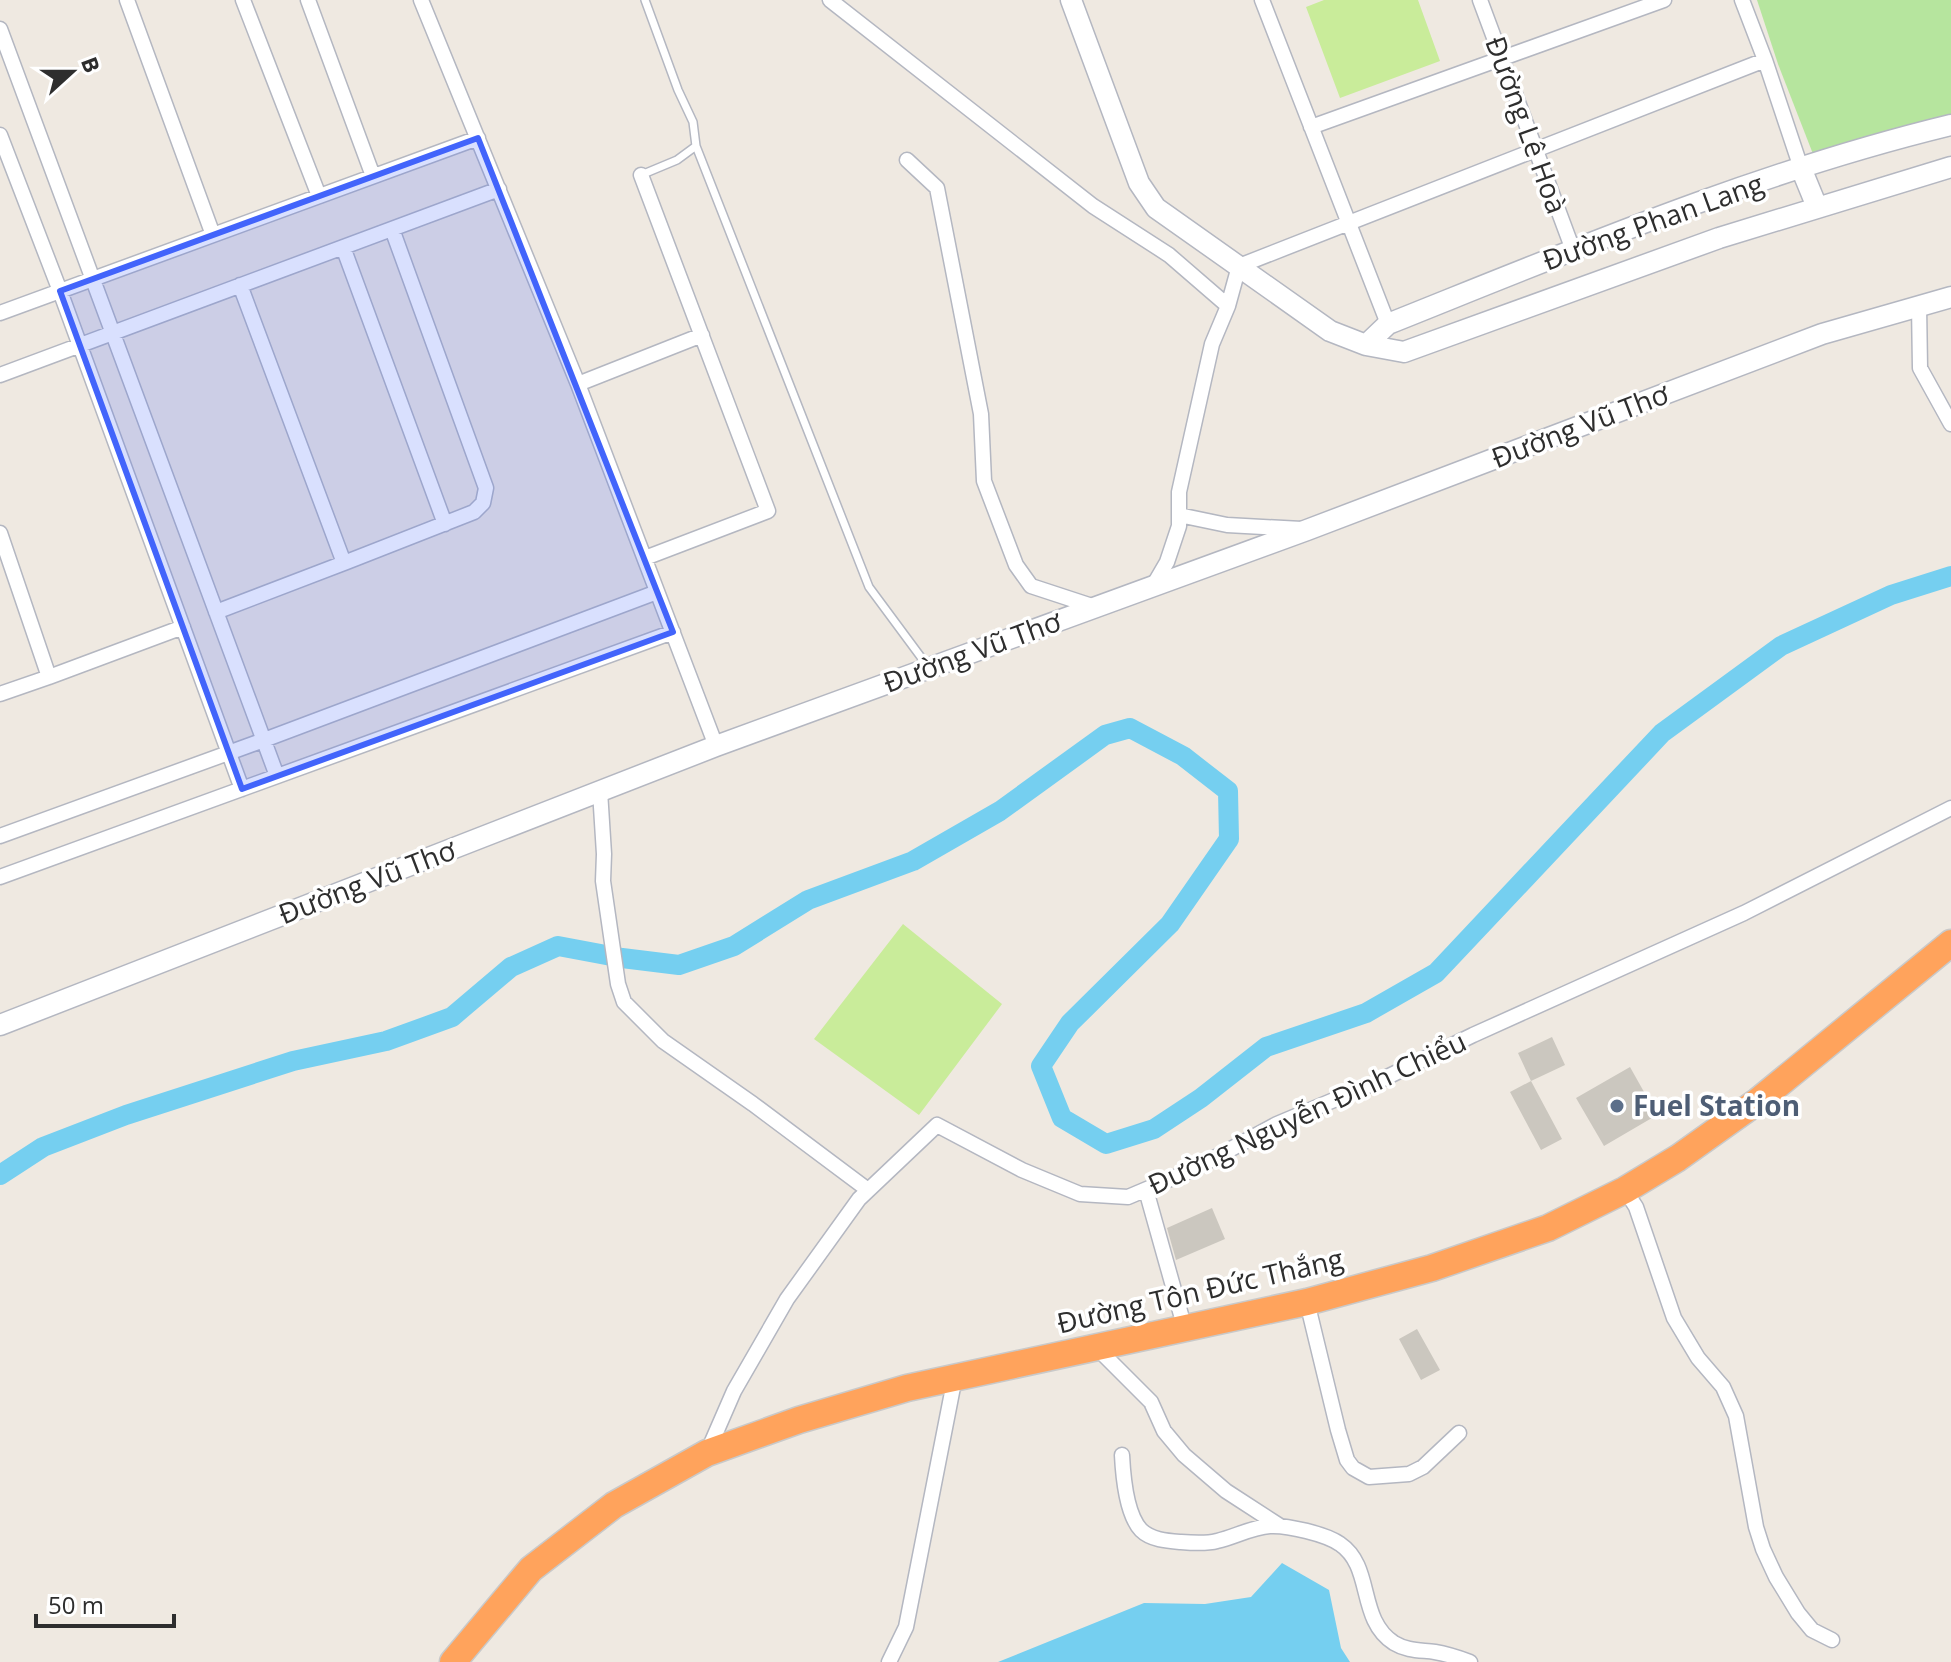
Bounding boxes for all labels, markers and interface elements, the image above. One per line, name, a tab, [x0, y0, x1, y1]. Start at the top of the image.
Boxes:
street label: Đường Lê Hoà	[1477, 31, 1577, 219]
north arrow	[32, 32, 112, 112]
text: B	[75, 52, 108, 77]
street label: Đường Phan Lang	[1537, 163, 1768, 279]
street label: Đường Vũ Thơ	[1486, 374, 1674, 476]
street label: Đường Vũ Thơ	[878, 601, 1067, 701]
street label: Đường Vũ Thơ	[273, 830, 461, 932]
street label: Đường Nguyễn Đình Chiểu	[1141, 1022, 1472, 1203]
place label: Fuel Station	[1633, 1086, 1800, 1124]
marker: Fuel Station	[1608, 1097, 1626, 1115]
street label: Đường Tôn Đức Thắng	[1053, 1239, 1347, 1341]
scale bar	[36, 1578, 174, 1628]
text: 50 m	[48, 1588, 104, 1621]

